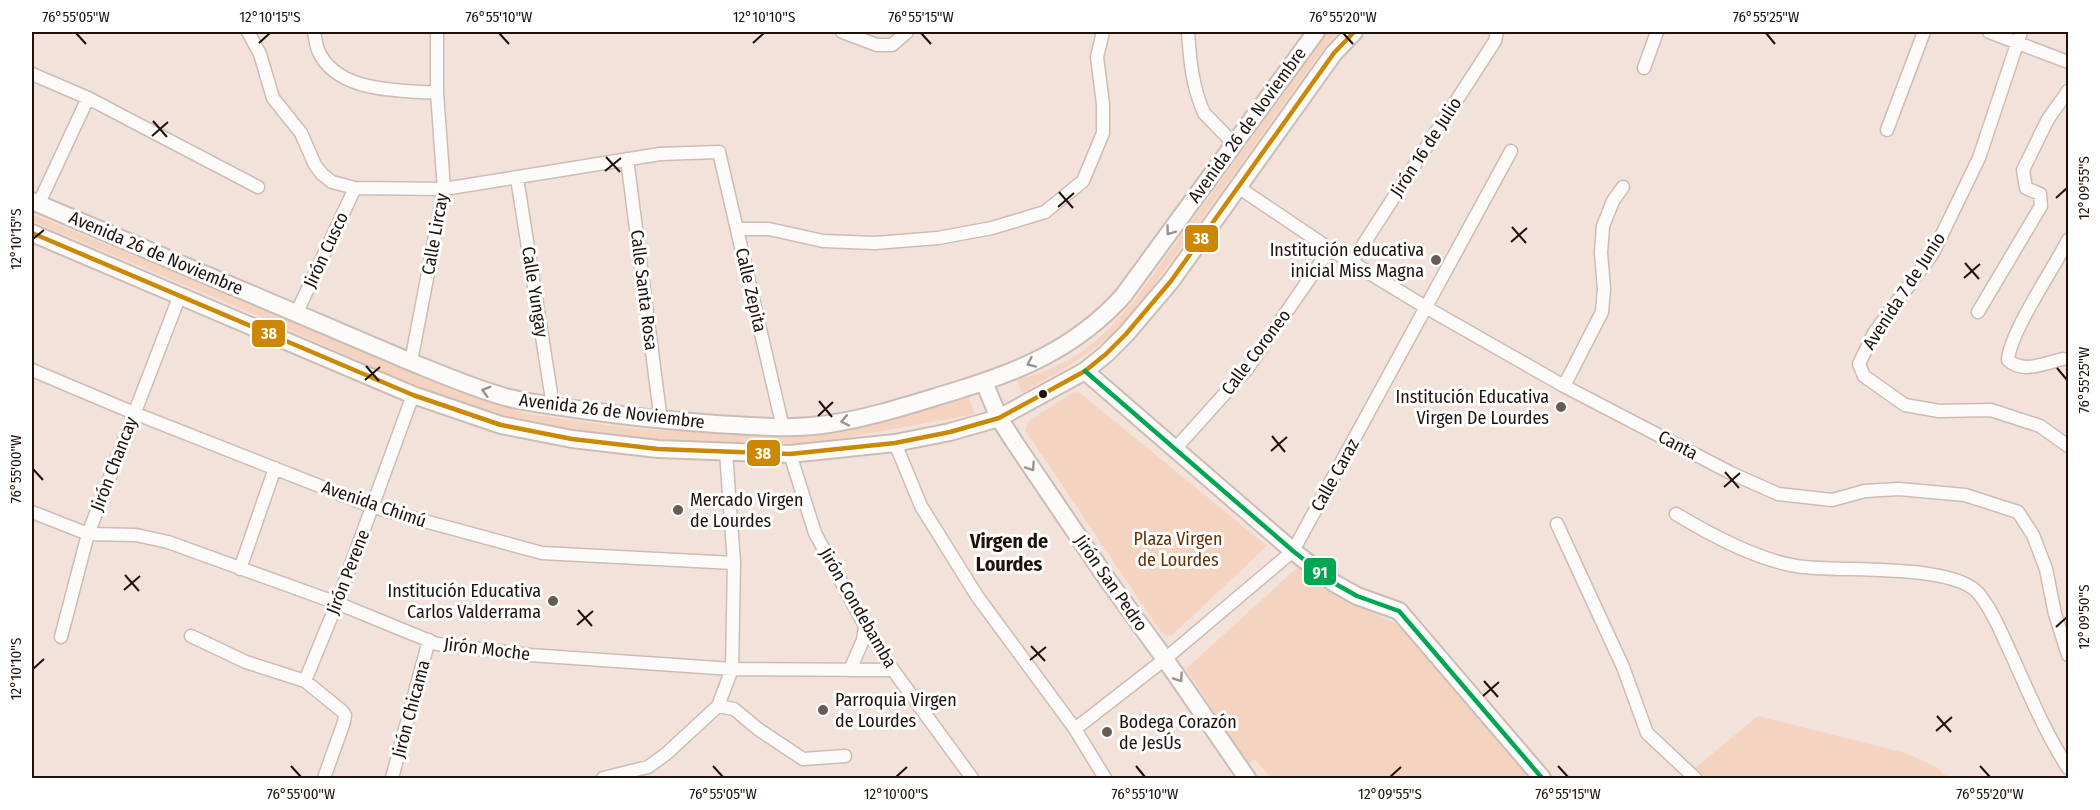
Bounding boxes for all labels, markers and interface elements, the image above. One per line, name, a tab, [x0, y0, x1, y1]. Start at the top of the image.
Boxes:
text: 76°55'05"W	[42, 8, 110, 26]
text: 12°10'15"S	[239, 8, 301, 26]
text: 76°55'10"W	[466, 8, 532, 26]
text: 12°10'10"S	[733, 8, 795, 26]
text: 76°55'15"W	[888, 8, 954, 26]
text: 76°55'20"W	[1309, 8, 1377, 26]
text: 76°55'25"W	[1733, 8, 1799, 26]
street label: Avenida 26 de Noviembre	[1183, 43, 1311, 207]
street label: Jirón 16 de Julio	[1386, 93, 1466, 201]
text: 12°09'55"S	[2075, 156, 2093, 220]
street label: Calle Lircay	[417, 191, 453, 277]
street label: Avenida 26 de Noviembre	[66, 206, 246, 300]
text: 12°10'15"S	[7, 208, 25, 270]
street label: Jirón Cusco	[299, 209, 353, 291]
line badge: 38	[1184, 224, 1219, 253]
one-way arrow	[1166, 225, 1177, 236]
street label: Calle Santa Rosa	[626, 228, 662, 352]
street label: Avenida 7 de Junio	[1858, 228, 1950, 354]
text: 38	[1192, 229, 1210, 248]
place label: Institución educativa inicial Miss Magna	[1270, 239, 1424, 282]
street label: Calle Yungay	[517, 245, 553, 339]
street label: Calle Zepita	[731, 246, 771, 334]
marker: Institución educativa inicial Miss Magna	[1429, 253, 1443, 267]
street label: Calle Coroneo	[1217, 305, 1295, 399]
line badge: 38	[251, 319, 286, 348]
text: 38	[260, 324, 278, 343]
text: 76°55'25"W	[2075, 347, 2093, 413]
one-way arrow	[1027, 356, 1038, 368]
one-way arrow	[481, 386, 492, 398]
place label: Institución Educativa Virgen De Lourdes	[1395, 386, 1549, 429]
unlabelled marker	[1037, 388, 1049, 400]
street label: Avenida 26 de Noviembre	[518, 389, 706, 433]
marker: Institución Educativa Virgen De Lourdes	[1554, 400, 1568, 414]
one-way arrow	[841, 413, 851, 426]
street label: Jirón Chancay	[86, 414, 142, 514]
street label: Canta	[1654, 425, 1702, 465]
text: 76°55'00"W	[7, 435, 25, 503]
street label: Calle Caraz	[1306, 435, 1364, 515]
line badge: 38	[746, 439, 781, 467]
text: 38	[754, 444, 772, 463]
one-way arrow	[1024, 460, 1035, 471]
street label: Avenida Chimú	[319, 476, 429, 532]
place label: Mercado Virgen de Lourdes	[690, 489, 803, 532]
marker: Mercado Virgen de Lourdes	[671, 503, 685, 517]
street label: Jirón Perene	[322, 526, 374, 618]
park label: Plaza Virgen de Lourdes	[1134, 528, 1222, 571]
district label: Virgen de Lourdes	[969, 529, 1048, 576]
street label: Jirón San Pedro	[1070, 531, 1152, 635]
street label: Jirón Condebamba	[815, 544, 901, 672]
line badge: 91	[1303, 557, 1337, 586]
text: 91	[1313, 563, 1327, 582]
place label: Institución Educativa Carlos Valderrama	[387, 580, 541, 623]
text: 12°09'50"S	[2075, 584, 2093, 650]
marker: Institución Educativa Carlos Valderrama	[546, 594, 560, 608]
street label: Jirón Moche	[443, 633, 532, 665]
text: 12°10'10"S	[7, 638, 25, 700]
street label: Jirón Chicama	[387, 657, 435, 760]
one-way arrow	[1172, 671, 1183, 682]
place label: Parroquia Virgen de Lourdes	[835, 689, 957, 732]
marker: Parroquia Virgen de Lourdes	[816, 703, 830, 717]
place label: Bodega Corazón de JesÚs	[1119, 711, 1237, 754]
marker: Bodega Corazón de JesÚs	[1100, 725, 1114, 739]
text: 76°55'00"W	[267, 785, 335, 803]
text: 76°55'05"W	[689, 785, 757, 803]
text: 12°10'00"S	[864, 785, 928, 803]
text: 76°55'10"W	[1112, 785, 1178, 803]
text: 12°09'55"S	[1358, 785, 1422, 803]
text: 76°55'15"W	[1535, 785, 1601, 803]
text: 76°55'20"W	[1956, 785, 2024, 803]

